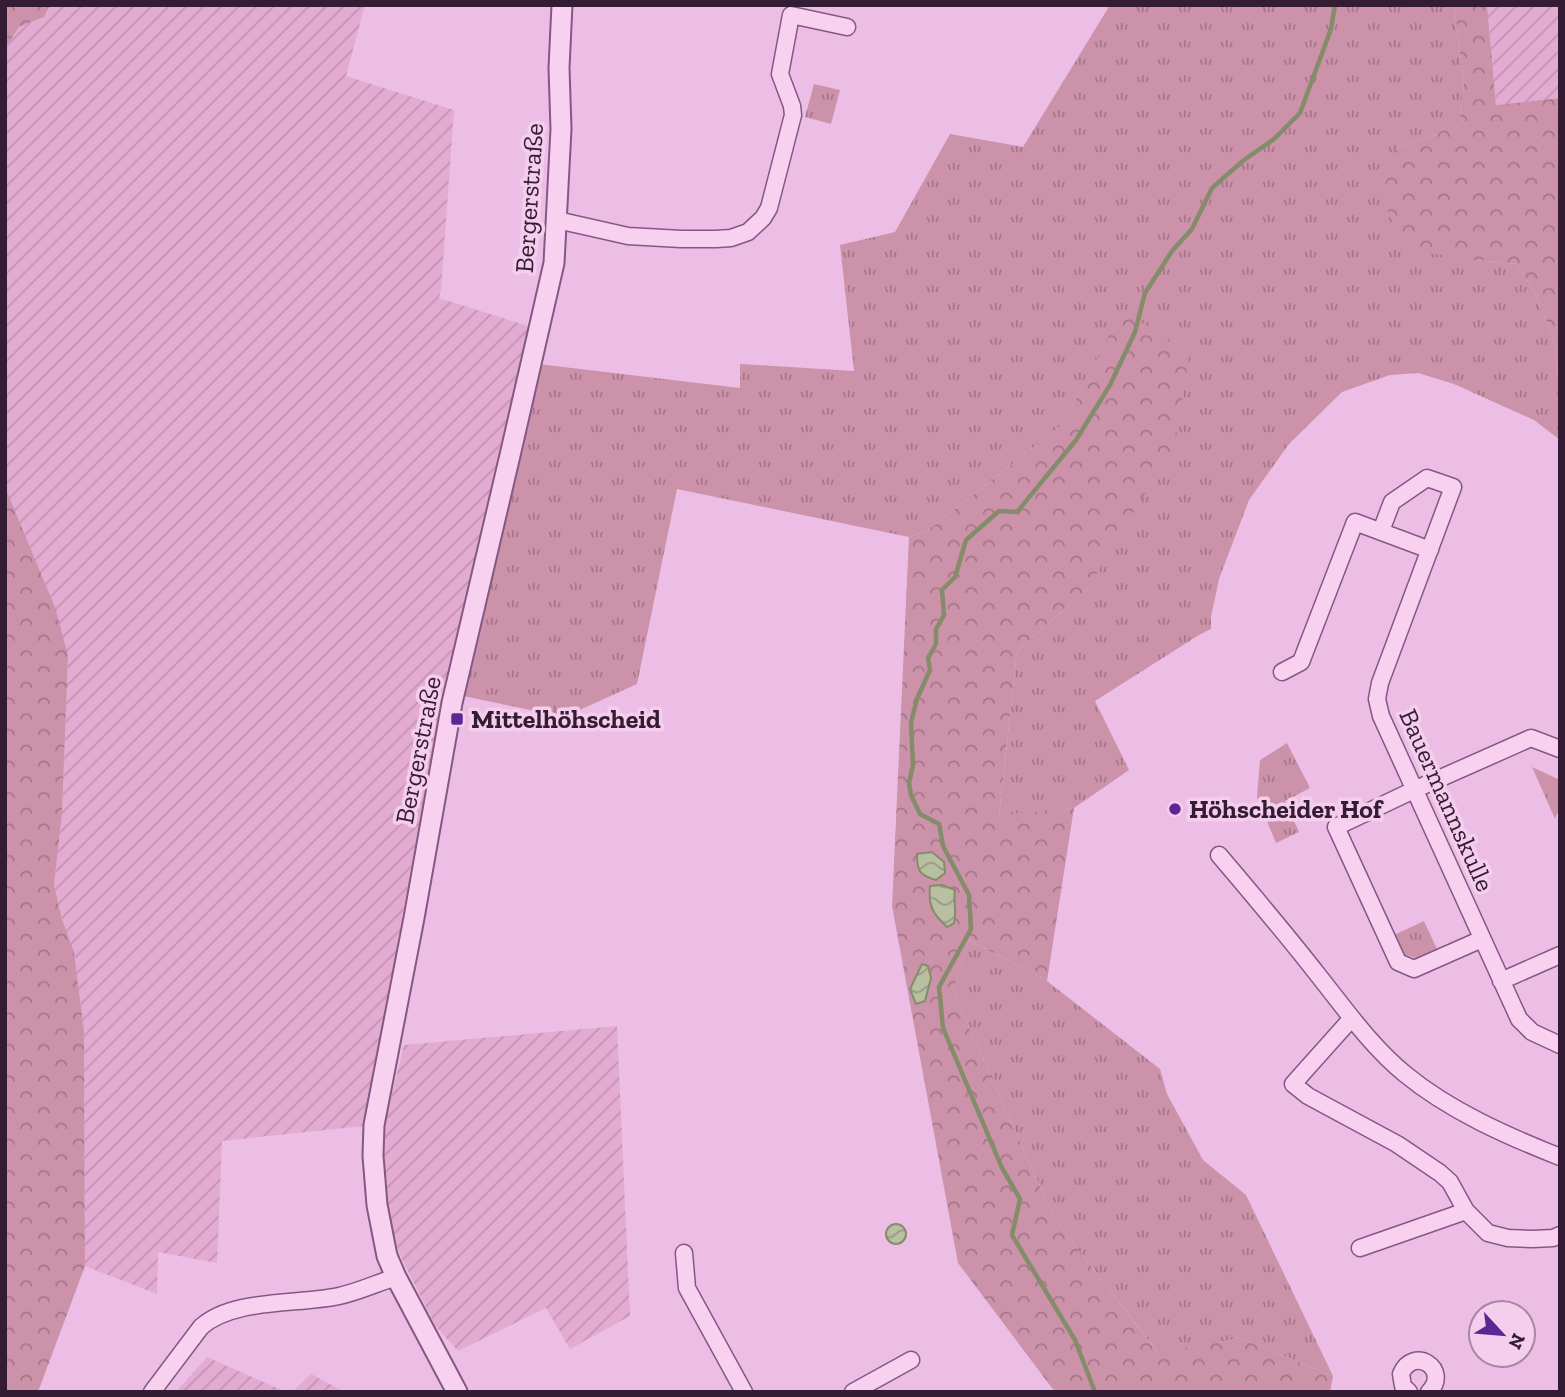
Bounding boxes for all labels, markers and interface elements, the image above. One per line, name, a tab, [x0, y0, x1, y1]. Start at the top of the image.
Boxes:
street label: Bergerstraße	[508, 122, 550, 274]
street label: Bergerstraße	[388, 673, 448, 827]
place label: Mittelhöhscheid	[471, 703, 661, 735]
street label: Bauermannskulle	[1392, 704, 1502, 896]
marker: Mittelhöhscheid	[449, 711, 465, 727]
place label: Höhscheider Hof	[1189, 793, 1385, 825]
marker: Höhscheider Hof	[1167, 801, 1183, 817]
north arrow	[1467, 1299, 1537, 1369]
text: N	[1503, 1330, 1530, 1353]

